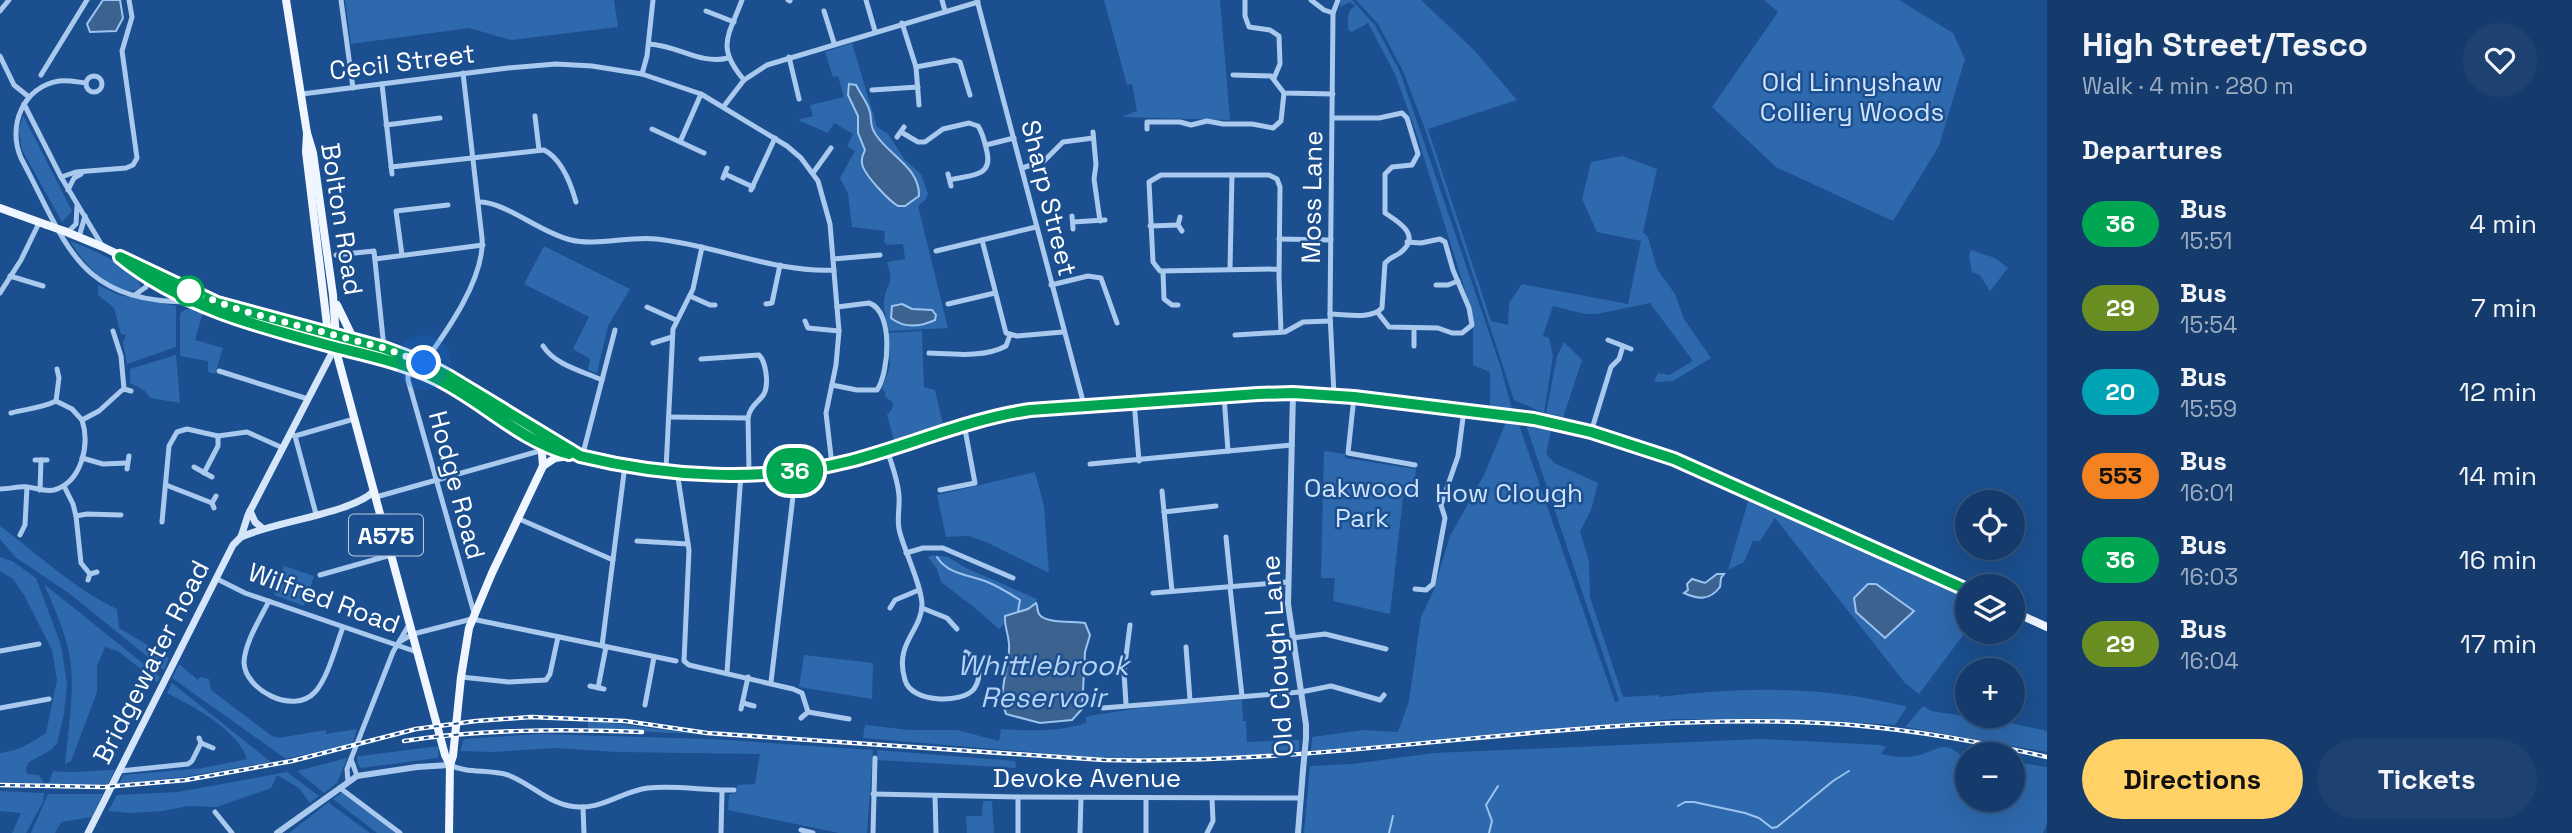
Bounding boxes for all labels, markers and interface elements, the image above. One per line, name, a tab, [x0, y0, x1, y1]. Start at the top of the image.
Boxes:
button: heart	[2463, 23, 2537, 97]
text: High Street/Tesco	[2082, 24, 2368, 66]
street label: Cecil Street	[327, 36, 477, 88]
park label: Old Linnyshaw Colliery Woods	[1760, 65, 1944, 129]
text: Walk · 4 min · 280 m	[2082, 71, 2294, 101]
street label: Sharp Street	[1013, 116, 1085, 280]
street label: Moss Lane	[1294, 130, 1330, 264]
text: Departures	[2082, 133, 2223, 167]
street label: Bolton Road	[313, 140, 371, 298]
text: Bus	[2180, 192, 2227, 226]
text: 4 min	[2469, 207, 2537, 241]
text: 36	[2106, 208, 2135, 239]
text: 15:51	[2180, 226, 2232, 256]
unlabelled marker	[174, 276, 204, 306]
text: Bus	[2180, 276, 2227, 310]
text: 7 min	[2471, 291, 2537, 325]
text: 29	[2106, 292, 2135, 323]
text: 15:54	[2180, 310, 2237, 340]
your location	[406, 345, 441, 380]
text: Bus	[2180, 360, 2227, 394]
text: 12 min	[2459, 375, 2537, 409]
text: 20	[2106, 376, 2135, 407]
text: 15:59	[2180, 394, 2237, 424]
street label: Hodge Road	[421, 407, 493, 563]
text: Bus	[2180, 444, 2227, 478]
line badge: 36	[764, 448, 826, 494]
text: 36	[780, 455, 810, 486]
text: 14 min	[2459, 459, 2537, 493]
text: 553	[2099, 460, 2142, 491]
park label: Oakwood Park	[1304, 471, 1420, 535]
park label: How Clough	[1435, 476, 1583, 510]
text: 16:01	[2180, 478, 2234, 508]
map controls	[1955, 490, 2025, 812]
button: locate	[1955, 490, 2025, 560]
road number: A575	[349, 514, 423, 556]
text: Bus	[2180, 528, 2227, 562]
text: 16 min	[2459, 543, 2537, 577]
text: 36	[2106, 544, 2135, 575]
street label: Old Clough Lane	[1253, 554, 1301, 758]
street label: Bridgewater Road	[85, 555, 217, 769]
street label: Wilfred Road	[244, 555, 404, 641]
text: 16:03	[2180, 562, 2238, 592]
button: layers	[1955, 574, 2025, 644]
text: Bus	[2180, 612, 2227, 646]
text: 17 min	[2460, 627, 2537, 661]
text: 29	[2106, 628, 2135, 659]
text: 16:04	[2180, 646, 2239, 676]
water label: Whittlebrook Reservoir	[957, 647, 1132, 715]
button: +	[1955, 658, 2025, 728]
button: Directions	[2082, 739, 2303, 819]
button: Tickets	[2317, 739, 2537, 819]
button: −	[1955, 742, 2025, 812]
street label: Devoke Avenue	[993, 761, 1181, 795]

